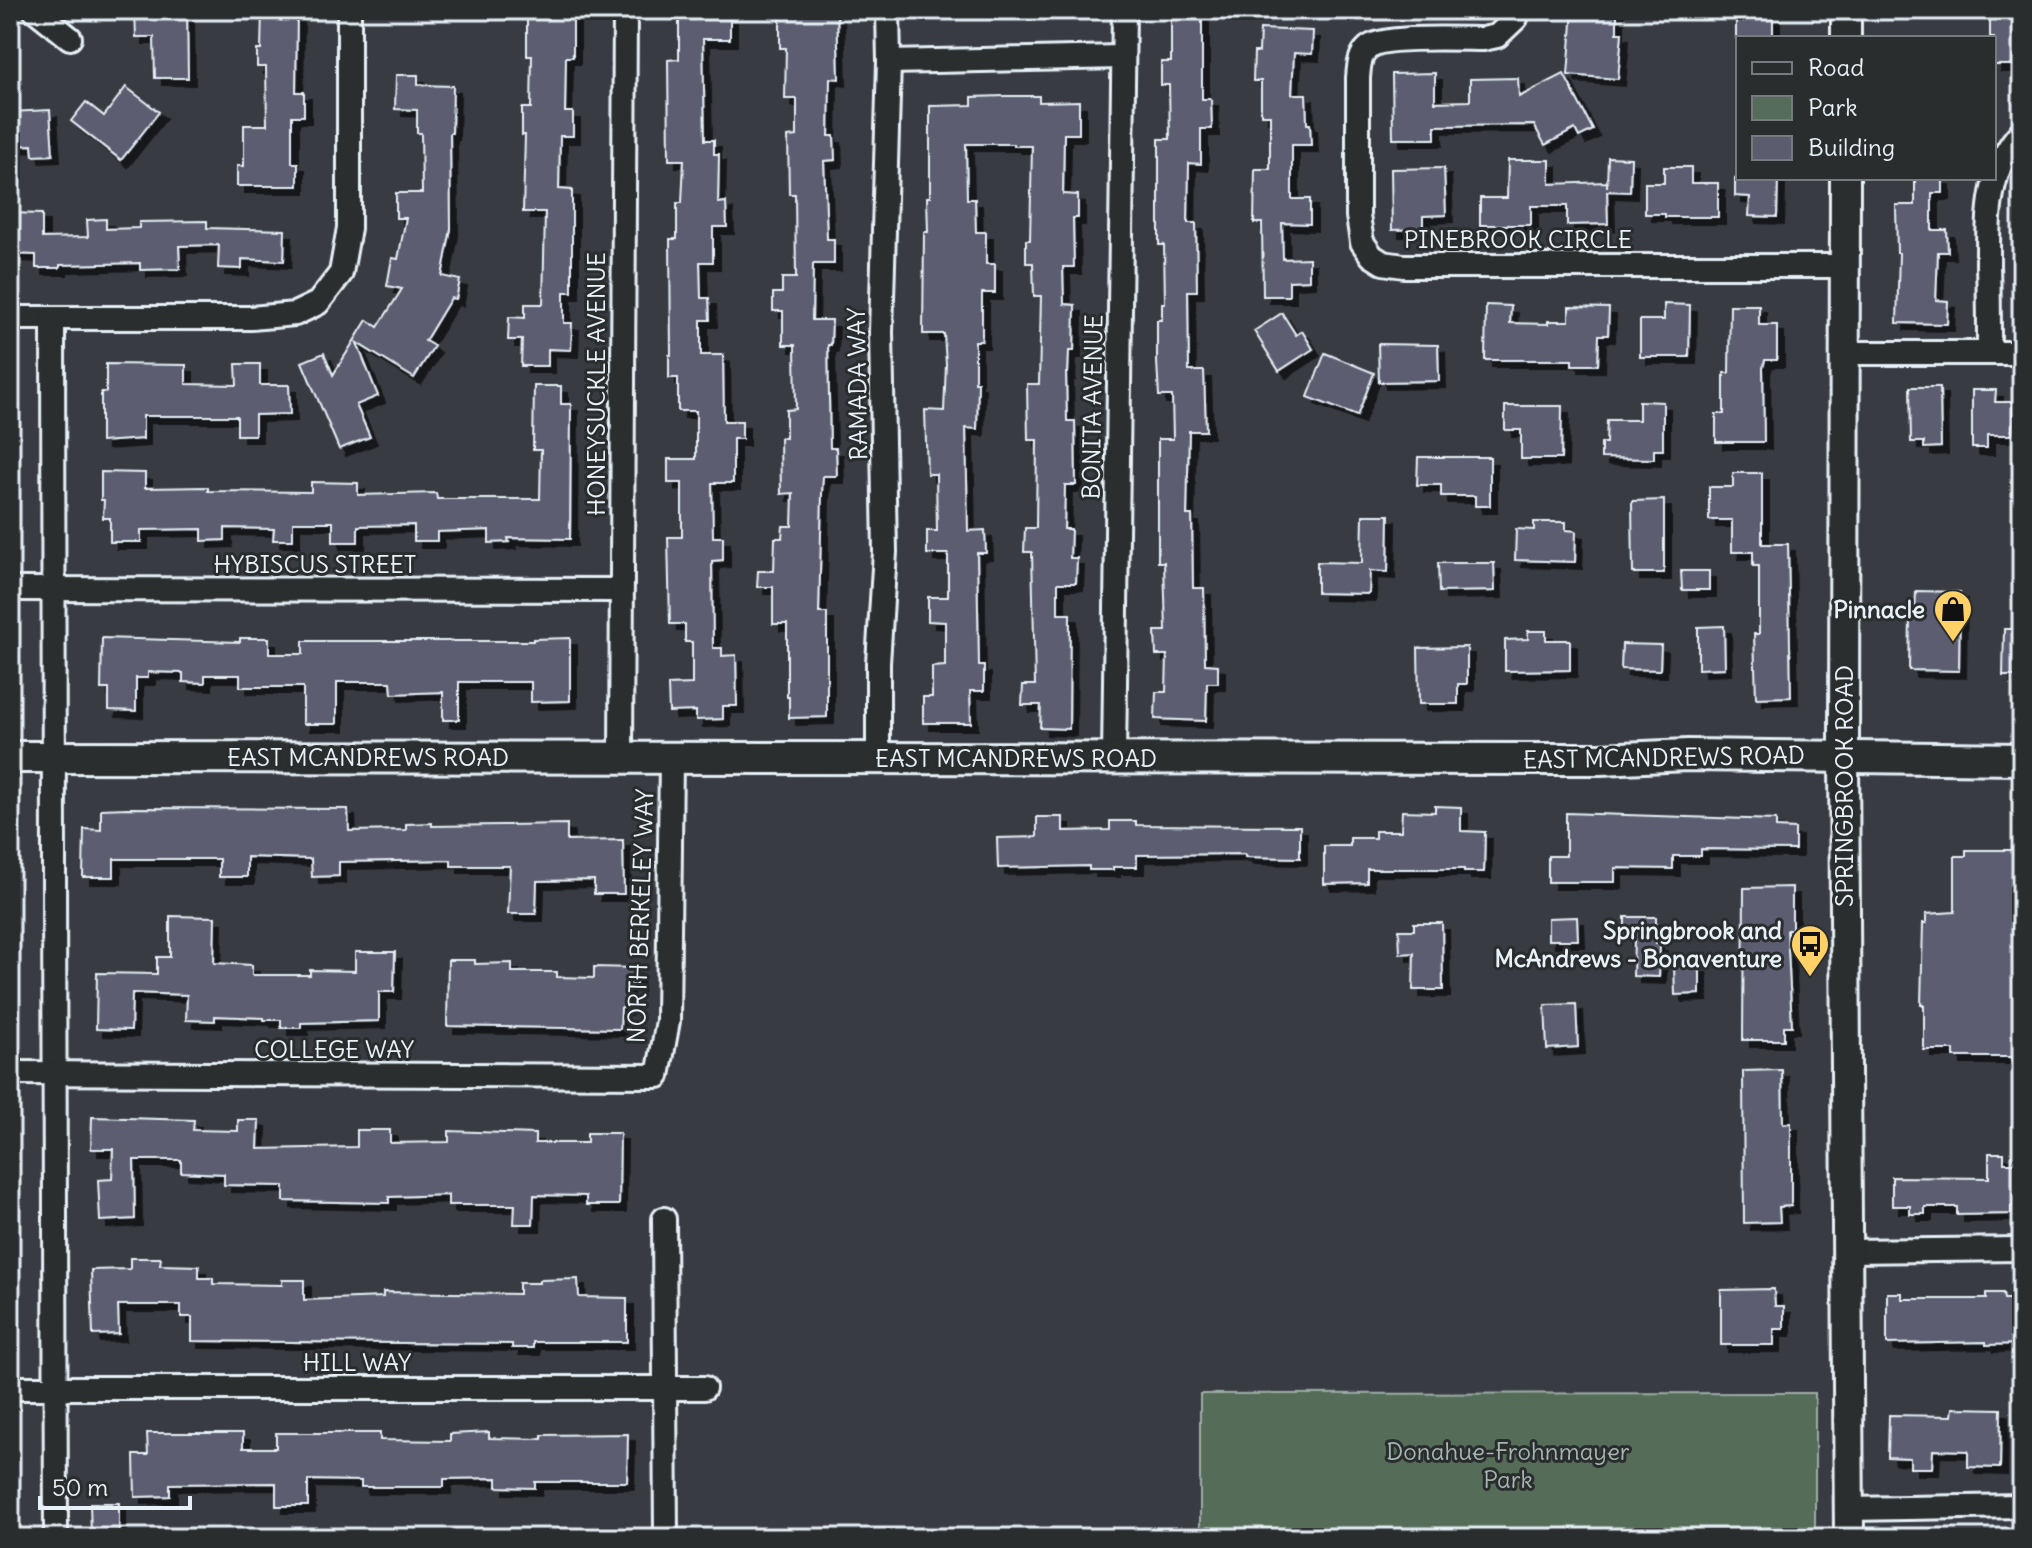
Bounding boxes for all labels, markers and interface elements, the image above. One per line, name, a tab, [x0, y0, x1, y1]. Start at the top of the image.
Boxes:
legend	[1736, 36, 1996, 180]
text: Road	[1808, 52, 1864, 82]
text: Park	[1808, 92, 1858, 122]
text: Building	[1808, 132, 1895, 162]
street label: PINEBROOK CIRCLE	[1404, 224, 1632, 254]
street label: HONEYSUCKLE AVENUE	[581, 252, 611, 516]
street label: RAMADA WAY	[841, 307, 873, 461]
street label: BONITA AVENUE	[1075, 314, 1109, 500]
street label: HYBISCUS STREET	[214, 549, 416, 579]
shop icon: Pinnacle	[1932, 588, 1974, 643]
place label: Pinnacle	[1833, 594, 1925, 624]
street label: SPRINGBROOK ROAD	[1829, 665, 1859, 907]
street label: EAST MCANDREWS ROAD	[1523, 740, 1805, 774]
street label: EAST MCANDREWS ROAD	[227, 742, 509, 772]
street label: EAST MCANDREWS ROAD	[875, 743, 1157, 773]
street label: NORTH BERKELEY WAY	[621, 788, 659, 1044]
place label: Springbrook and McAndrews - Bonaventure	[1494, 915, 1782, 973]
bus stop icon: Springbrook and McAndrews - Bonaventure	[1789, 923, 1831, 978]
street label: COLLEGE WAY	[254, 1034, 414, 1064]
street label: HILL WAY	[303, 1347, 411, 1377]
park label: Donahue-Frohnmayer Park	[1386, 1436, 1630, 1494]
scale bar	[40, 1460, 190, 1510]
text: 50 m	[52, 1472, 108, 1502]

